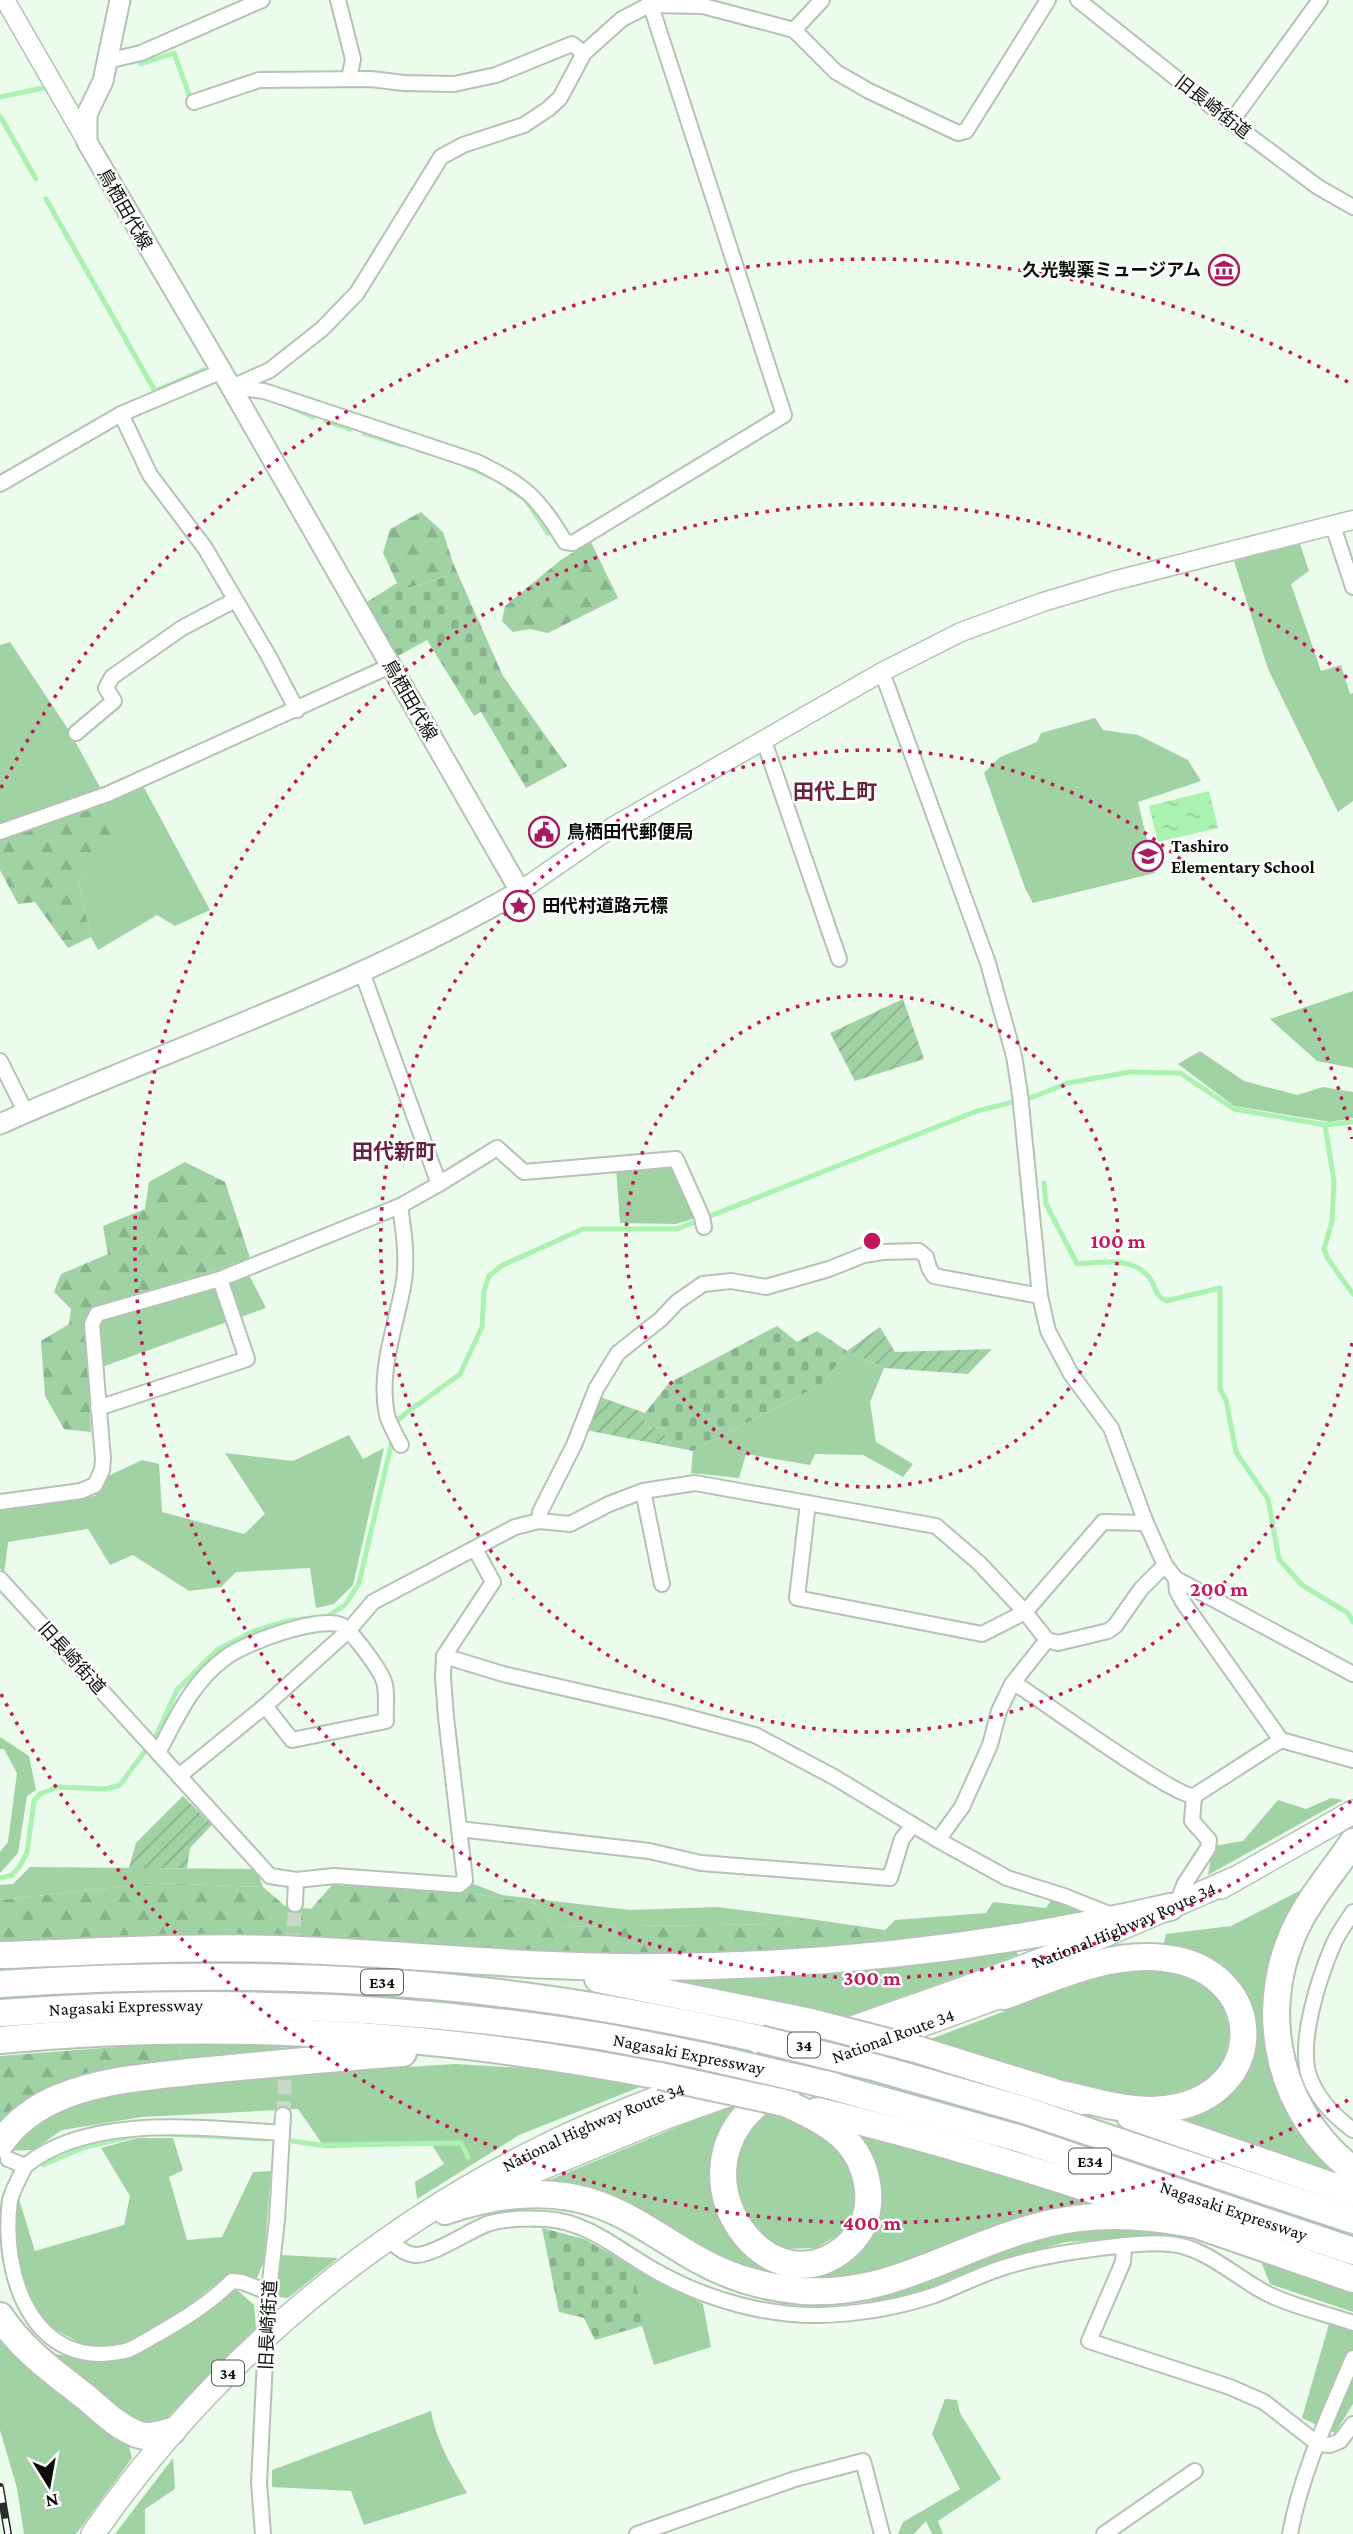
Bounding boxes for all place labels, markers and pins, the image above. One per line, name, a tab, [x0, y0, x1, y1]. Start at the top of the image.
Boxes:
museum icon: 久光製薬ミュージアム	[1207, 253, 1241, 287]
place label: 久光製薬ミュージアム	[1023, 260, 1201, 280]
public building icon: 鳥栖田代郵便局	[527, 815, 561, 849]
place label: 鳥栖田代郵便局	[567, 822, 693, 842]
place label: Tashiro Elementary School	[1171, 836, 1315, 877]
school or university icon: Tashiro Elementary School	[1131, 839, 1165, 873]
place icon: 田代村道路元標	[502, 889, 536, 923]
place label: 田代村道路元標	[542, 896, 668, 916]
centre of rings	[860, 1229, 884, 1253]

